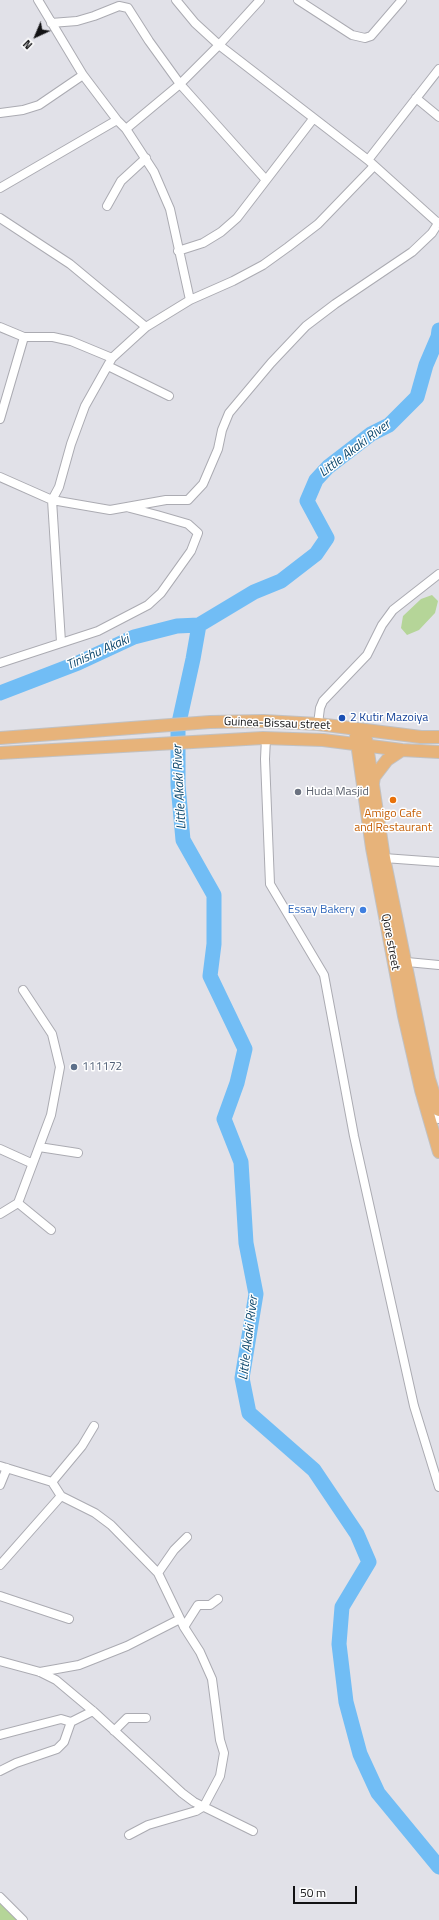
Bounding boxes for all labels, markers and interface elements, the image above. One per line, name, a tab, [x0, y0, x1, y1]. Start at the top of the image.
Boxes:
north arrow	[16, 16, 56, 56]
text: N	[19, 36, 36, 53]
water label: Little Akaki River	[316, 417, 394, 481]
water label: Tinishu Akaki	[64, 632, 132, 674]
place label: 2 Kutir Mazoiya	[350, 711, 428, 725]
marker: 2 Kutir Mazoiya	[337, 713, 347, 723]
street label: Guinea-Bissau street	[224, 715, 330, 733]
water label: Little Akaki River	[170, 744, 190, 830]
place label: Huda Masjid	[306, 785, 369, 799]
marker: Huda Masjid	[293, 787, 303, 797]
marker: Amigo Cafe and Restaurant	[388, 795, 398, 805]
place label: Amigo Cafe and Restaurant	[354, 807, 432, 835]
place label: Essay Bakery	[288, 903, 355, 917]
marker: Essay Bakery	[358, 905, 368, 915]
street label: Qore street	[377, 913, 403, 971]
place label: 111172	[82, 1060, 122, 1074]
marker: 111172	[69, 1062, 79, 1072]
water label: Little Akaki River	[236, 1295, 262, 1381]
scale bar	[295, 1878, 359, 1904]
text: 50 m	[300, 1883, 326, 1902]

